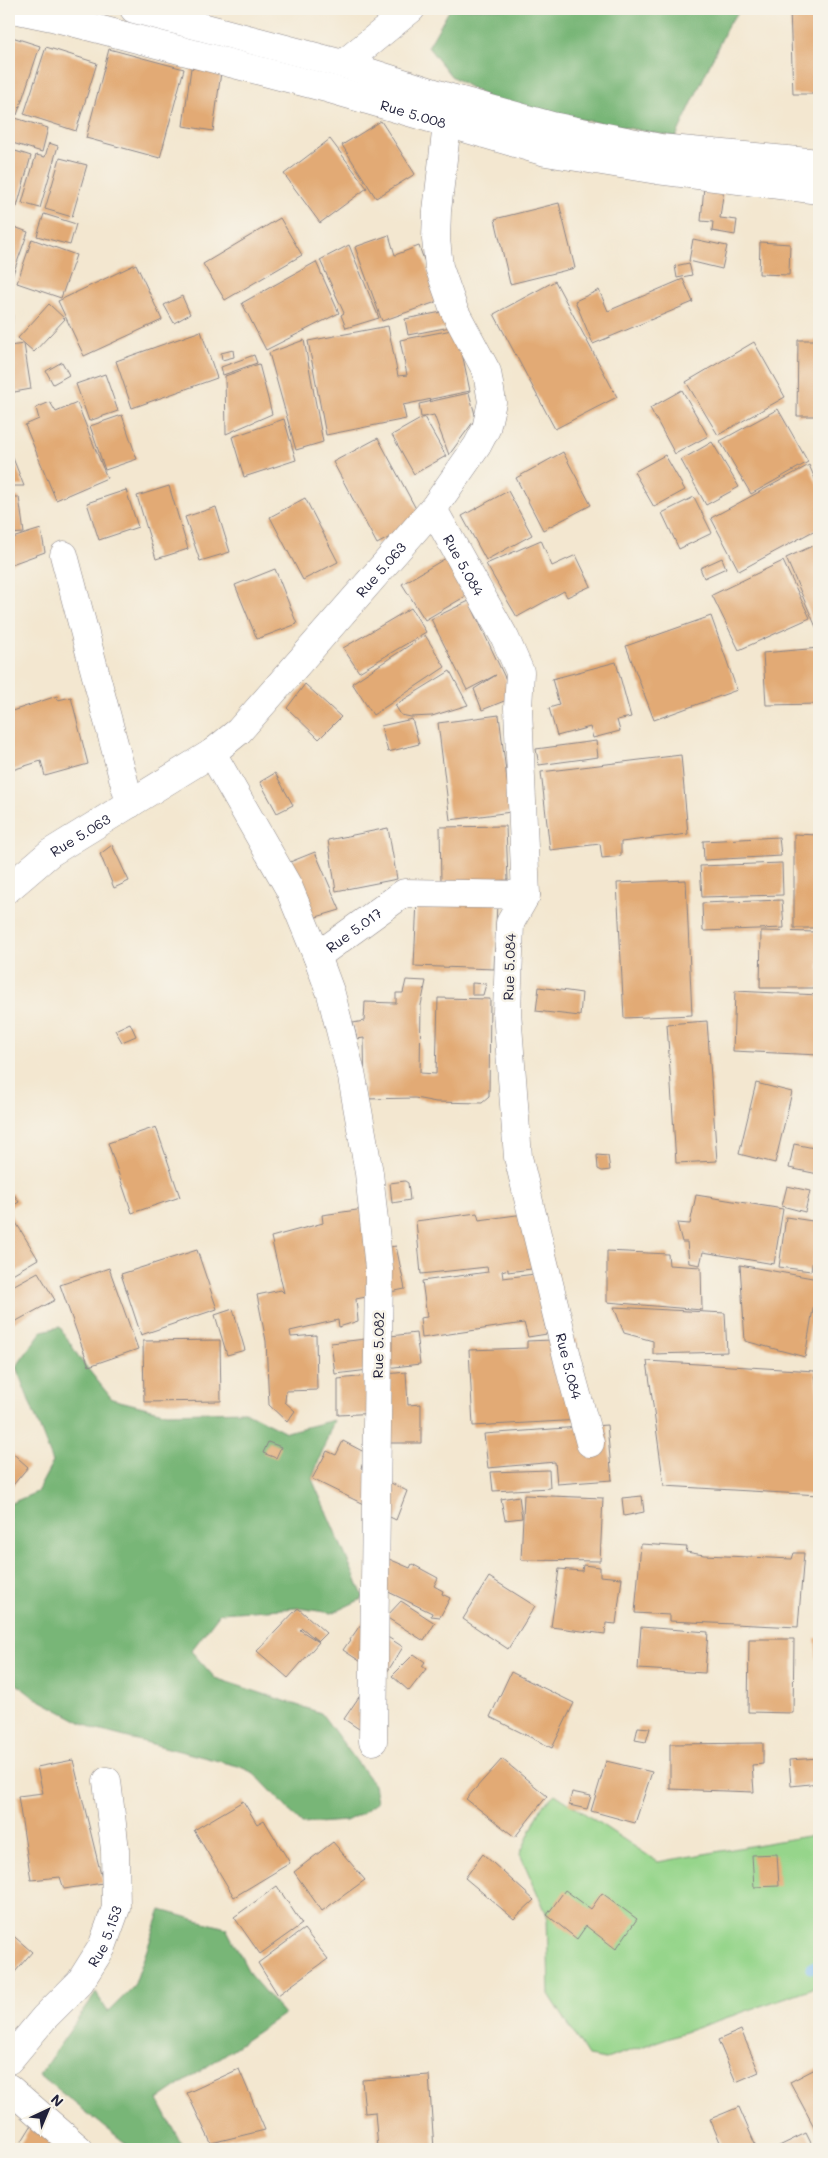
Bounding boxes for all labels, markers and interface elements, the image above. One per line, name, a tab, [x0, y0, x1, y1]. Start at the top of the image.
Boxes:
street label: Rue 5.008	[378, 95, 449, 132]
street label: Rue 5.084	[439, 531, 489, 600]
street label: Rue 5.063	[351, 538, 410, 601]
street label: Rue 5.063	[46, 809, 114, 860]
street label: Rue 5.017	[322, 903, 385, 956]
street label: Rue 5.084	[498, 932, 520, 1001]
street label: Rue 5.082	[368, 1311, 388, 1379]
street label: Rue 5.084	[552, 1331, 587, 1402]
street label: Rue 5.153	[83, 1903, 126, 1970]
north arrow	[22, 2086, 72, 2136]
text: N	[47, 2090, 68, 2111]

